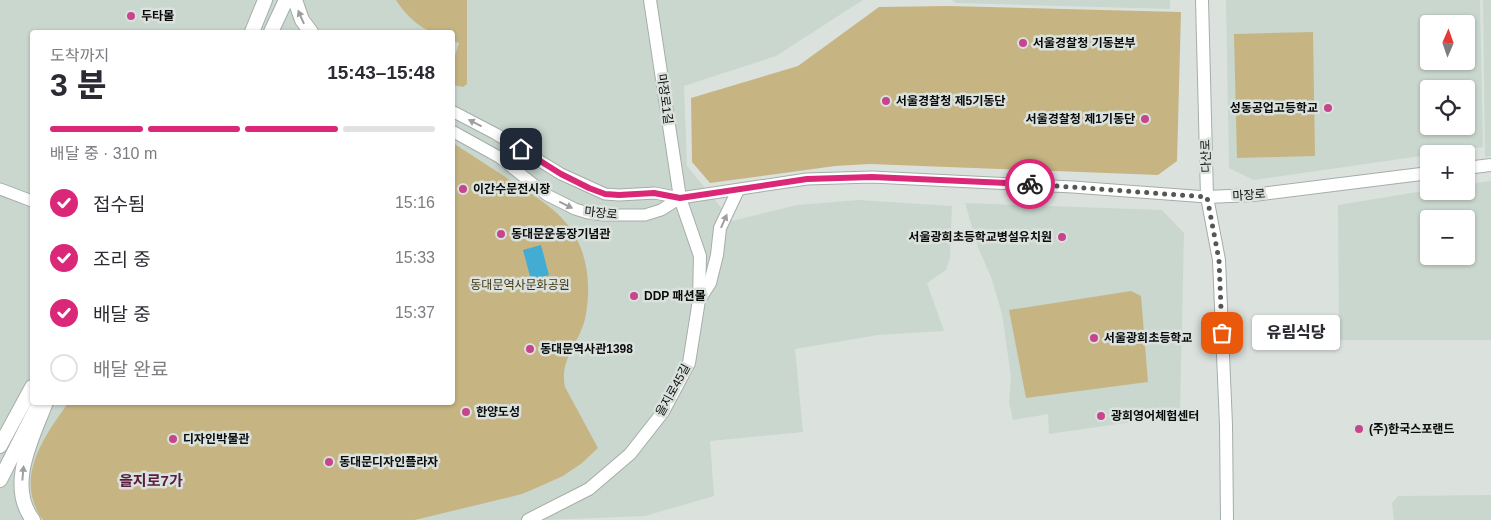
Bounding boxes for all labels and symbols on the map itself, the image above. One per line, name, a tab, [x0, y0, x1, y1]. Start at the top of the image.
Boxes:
place label: 두타몰	[141, 9, 174, 23]
marker: 두타몰	[125, 10, 137, 22]
one-way arrow	[297, 10, 305, 24]
north arrow	[1420, 15, 1475, 70]
place label: 서울경찰청 기동본부	[1033, 36, 1136, 50]
marker: 서울경찰청 기동본부	[1017, 37, 1029, 49]
street label: 마장로1길	[655, 73, 675, 125]
place label: 서울경찰청 제5기동단	[896, 94, 1005, 108]
marker: 서울경찰청 제5기동단	[880, 95, 892, 107]
place label: 성동공업고등학교	[1230, 101, 1318, 115]
marker: 성동공업고등학교	[1322, 102, 1334, 114]
place label: 서울경찰청 제1기동단	[1026, 112, 1135, 126]
marker: 서울경찰청 제1기동단	[1139, 113, 1151, 125]
one-way arrow	[468, 119, 482, 127]
pin	[500, 128, 542, 170]
street label: 다산로	[1198, 139, 1214, 173]
courier	[1005, 159, 1055, 209]
place label: 이간수문전시장	[473, 182, 550, 196]
marker: 이간수문전시장	[457, 183, 469, 195]
street label: 마장로	[1232, 187, 1266, 203]
one-way arrow	[559, 201, 573, 209]
street label: 마장로	[584, 204, 618, 222]
one-way arrow	[720, 214, 728, 228]
place label: 동대문운동장기념관	[511, 227, 610, 241]
marker: 동대문운동장기념관	[495, 228, 507, 240]
place label: 서울광희초등학교병설유치원	[908, 230, 1052, 244]
marker: 서울광희초등학교병설유치원	[1056, 231, 1068, 243]
park label: 동대문역사문화공원	[470, 278, 570, 292]
place label: DDP 패션몰	[644, 289, 706, 303]
marker: DDP 패션몰	[628, 290, 640, 302]
pin	[1201, 312, 1243, 354]
callout: 유림식당	[1252, 316, 1340, 350]
place label: 서울광희초등학교	[1104, 331, 1192, 345]
marker: 서울광희초등학교	[1088, 332, 1100, 344]
place label: 동대문역사관1398	[540, 342, 633, 356]
marker: 동대문역사관1398	[524, 343, 536, 355]
street label: 을지로45길	[653, 361, 693, 419]
place label: 한양도성	[476, 405, 520, 419]
marker: 한양도성	[460, 406, 472, 418]
place label: 광희영어체험센터	[1111, 409, 1199, 423]
marker: 광희영어체험센터	[1095, 410, 1107, 422]
place label: (주)한국스포랜드	[1369, 422, 1454, 436]
marker: (주)한국스포랜드	[1353, 423, 1365, 435]
place label: 디자인박물관	[183, 432, 249, 446]
marker: 디자인박물관	[167, 433, 179, 445]
place label: 동대문디자인플라자	[339, 455, 438, 469]
marker: 동대문디자인플라자	[323, 456, 335, 468]
one-way arrow	[19, 465, 27, 481]
district label: 을지로7가	[119, 472, 183, 489]

